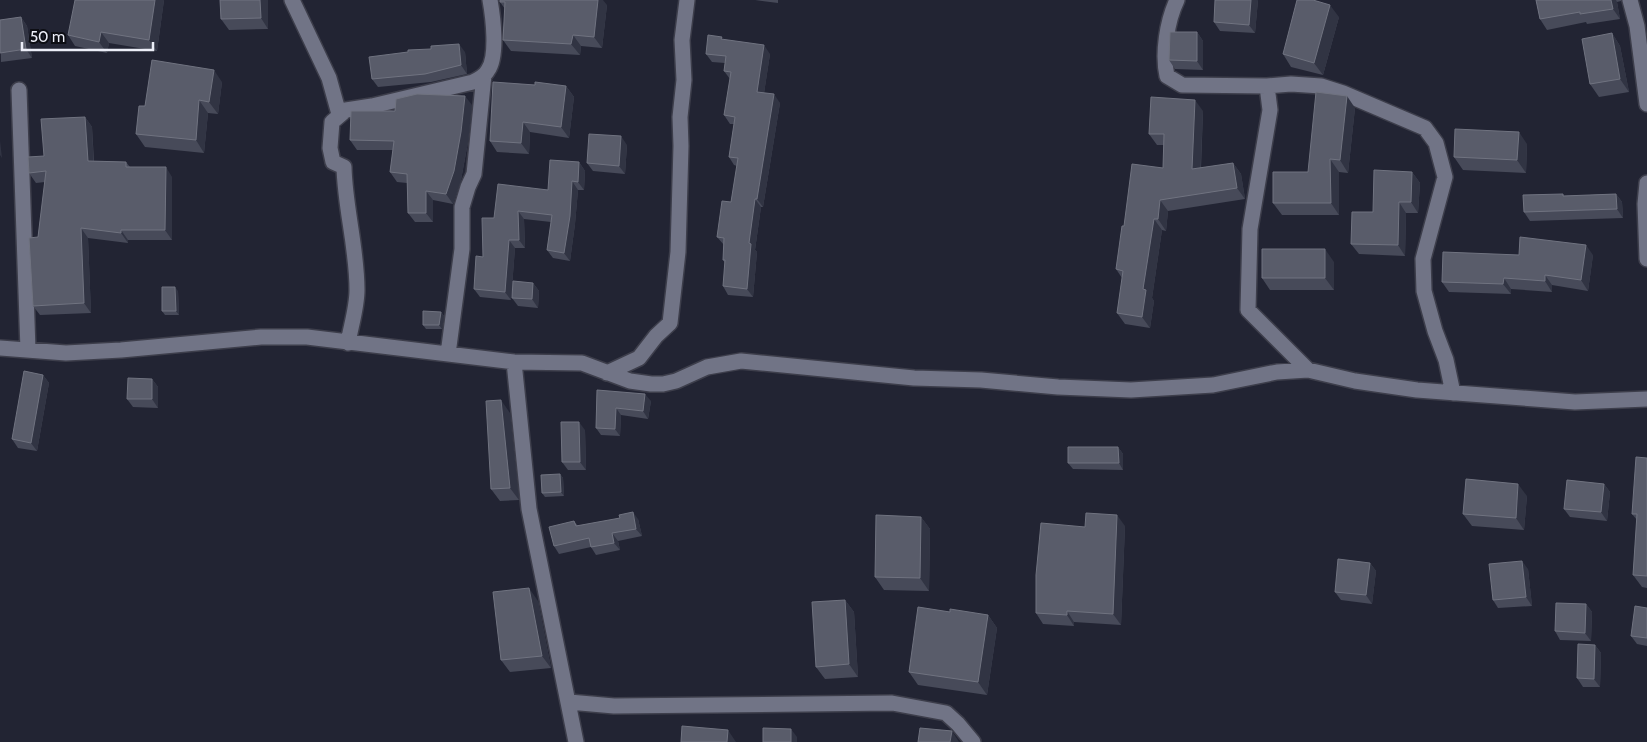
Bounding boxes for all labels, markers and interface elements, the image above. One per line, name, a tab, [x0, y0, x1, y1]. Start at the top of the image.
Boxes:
scale bar	[22, 20, 154, 52]
text: 50 m	[30, 28, 65, 46]

